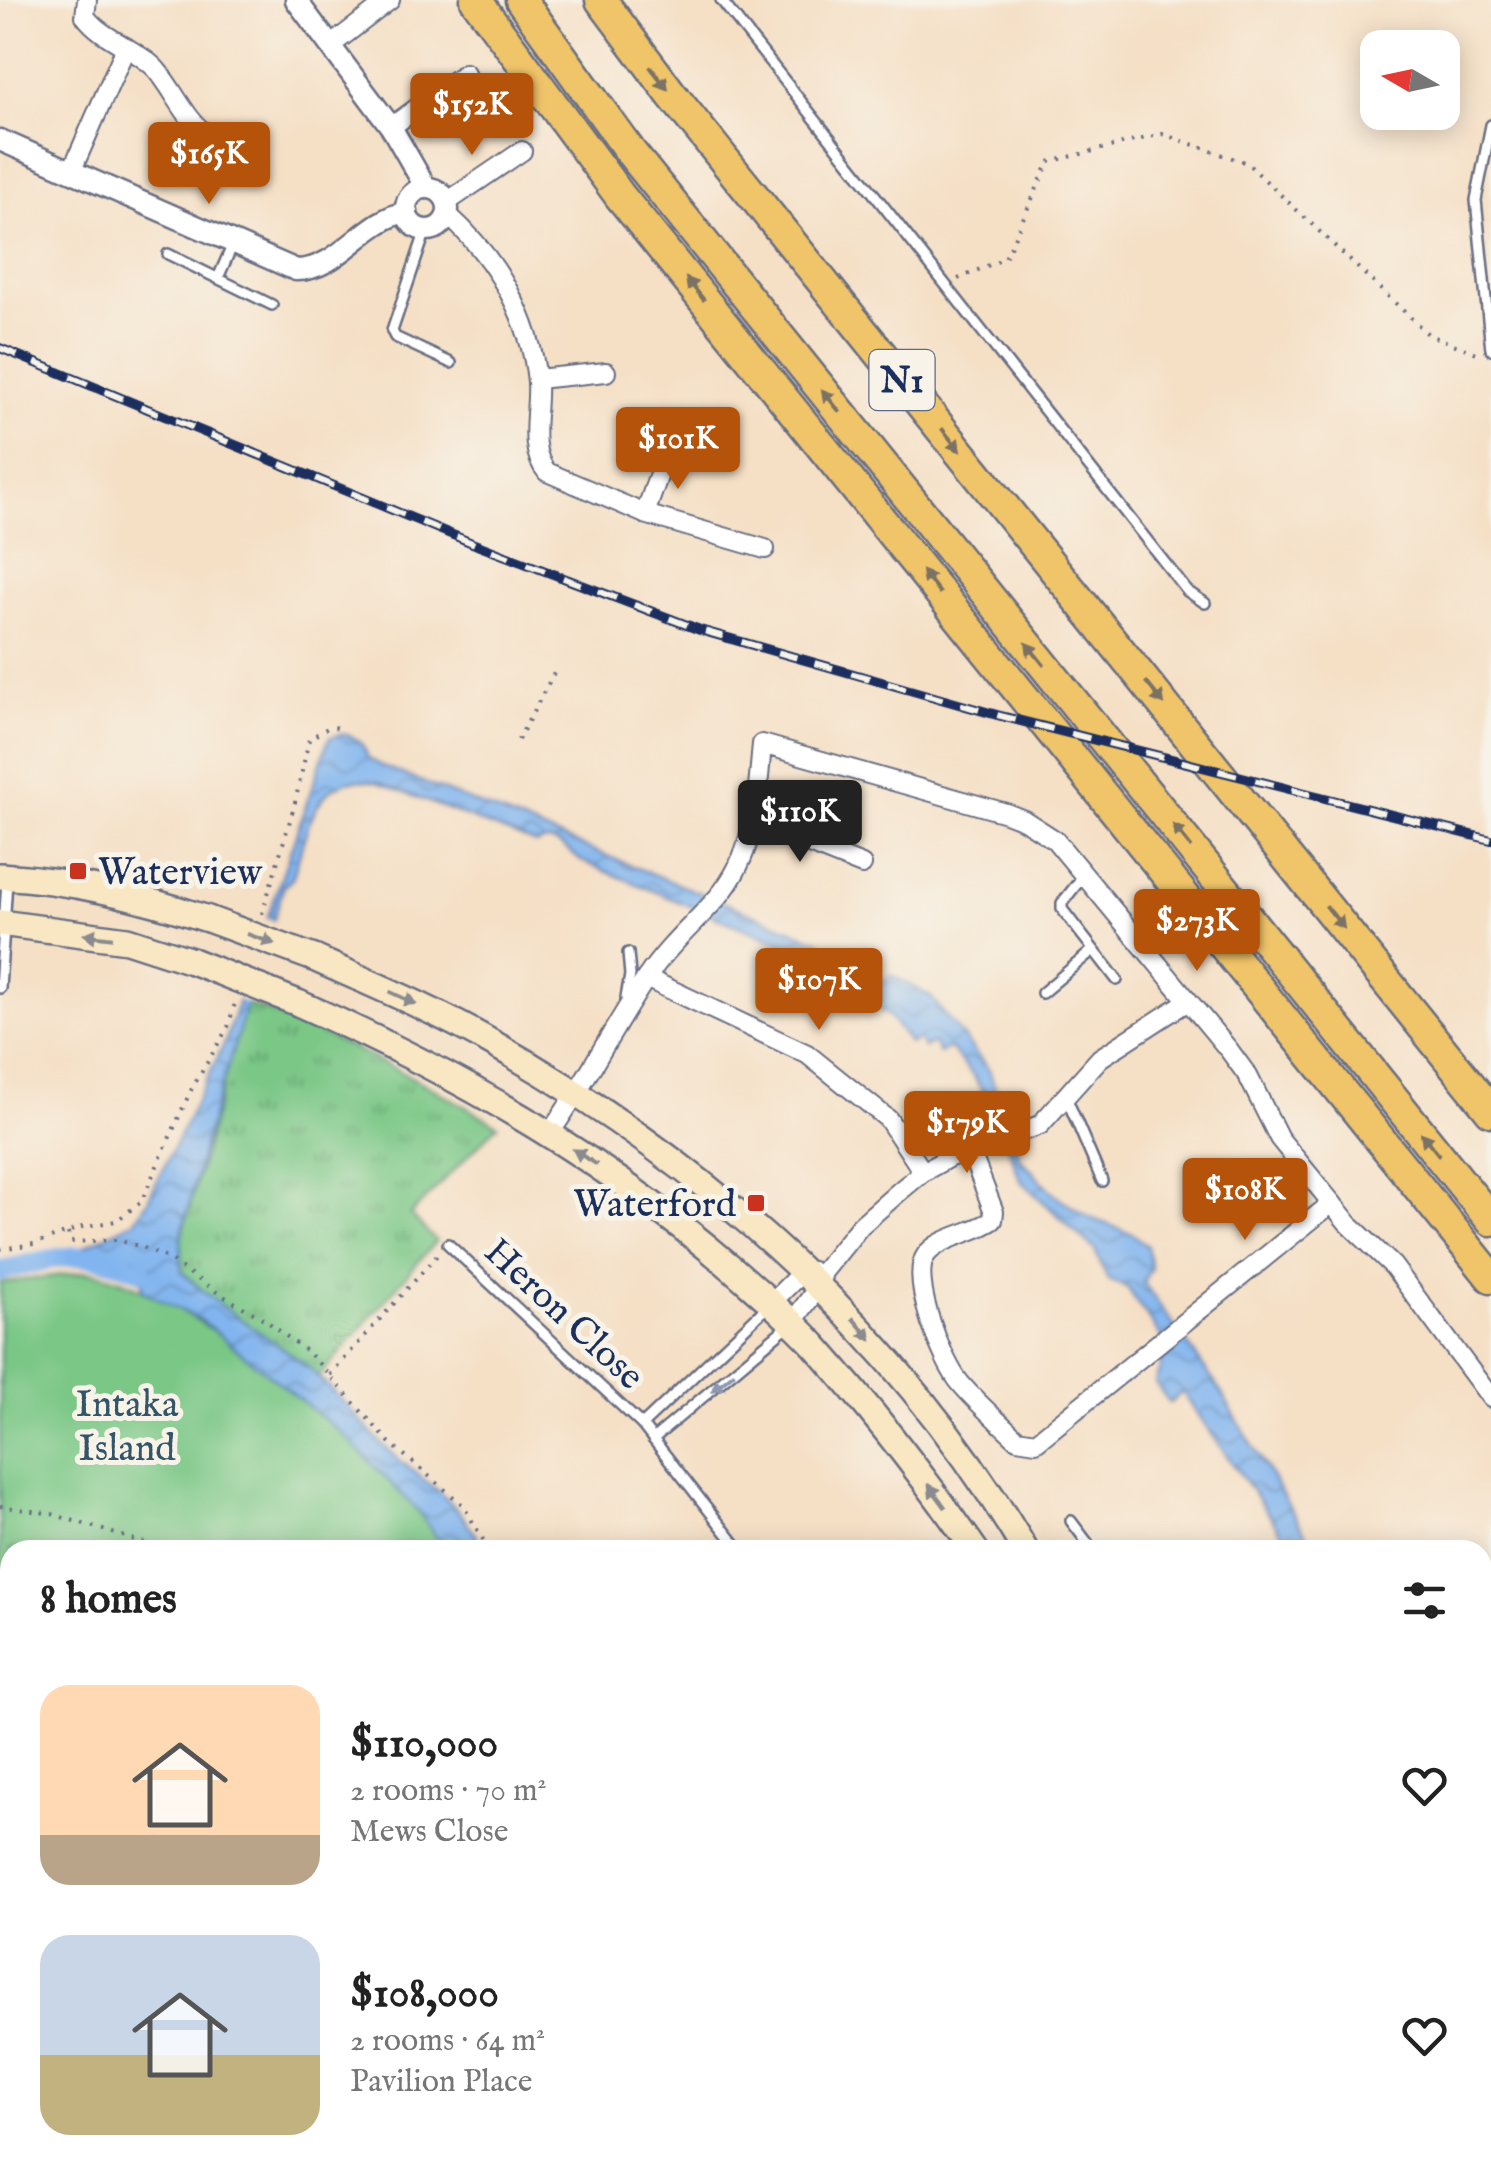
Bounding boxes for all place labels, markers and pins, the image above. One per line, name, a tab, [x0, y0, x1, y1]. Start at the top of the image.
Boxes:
pin: $152K	[402, 73, 542, 158]
pin: $165K	[139, 122, 279, 207]
pin: $101K	[608, 407, 748, 492]
pin: $110K	[730, 780, 870, 865]
place label: Waterview	[98, 850, 263, 898]
marker: Waterview	[67, 860, 89, 882]
pin: $273K	[1127, 889, 1267, 974]
pin: $107K	[749, 948, 889, 1033]
pin: $179K	[897, 1091, 1037, 1176]
pin: $108K	[1175, 1158, 1315, 1243]
place label: Waterford	[573, 1182, 737, 1230]
marker: Waterford	[745, 1192, 767, 1214]

